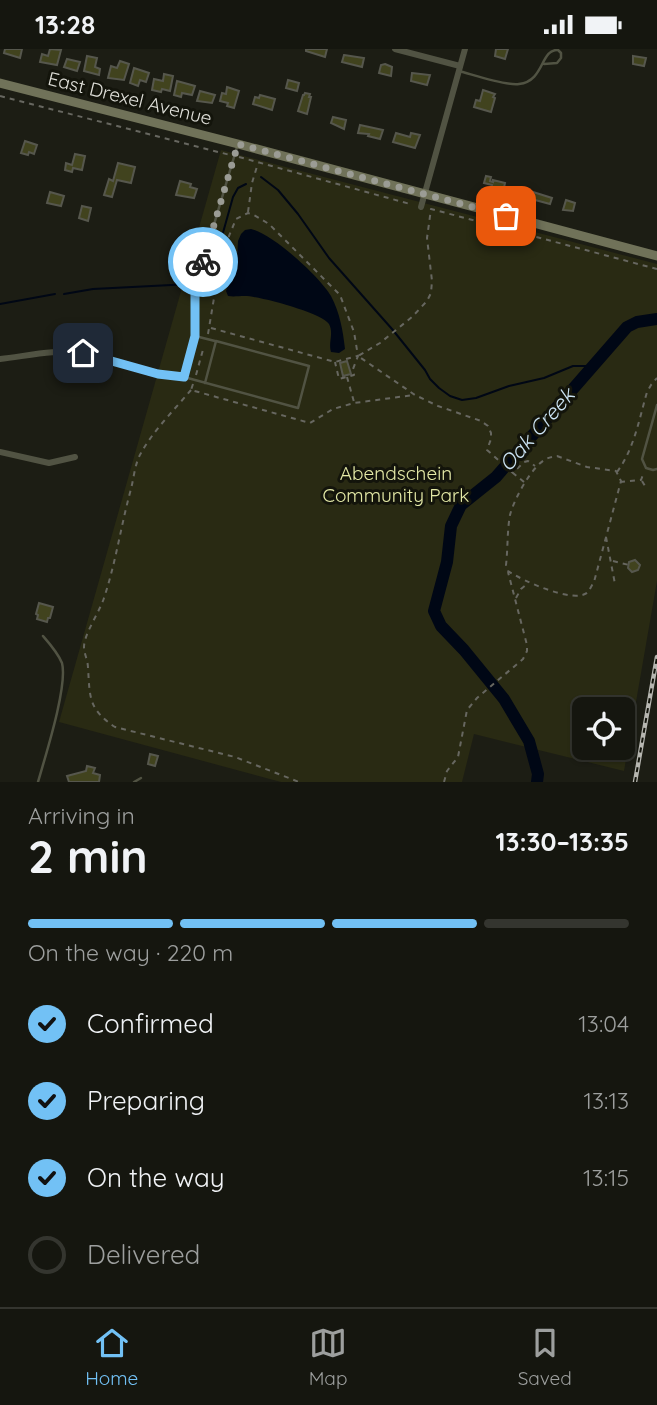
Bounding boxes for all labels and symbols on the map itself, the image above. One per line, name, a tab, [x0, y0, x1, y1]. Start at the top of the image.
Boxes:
street label: East Drexel Avenue	[45, 66, 215, 130]
pin	[476, 186, 536, 246]
courier	[168, 227, 238, 297]
pin	[53, 323, 113, 383]
water label: Oak Creek	[493, 381, 581, 476]
park label: Abendschein Community Park	[322, 461, 470, 507]

